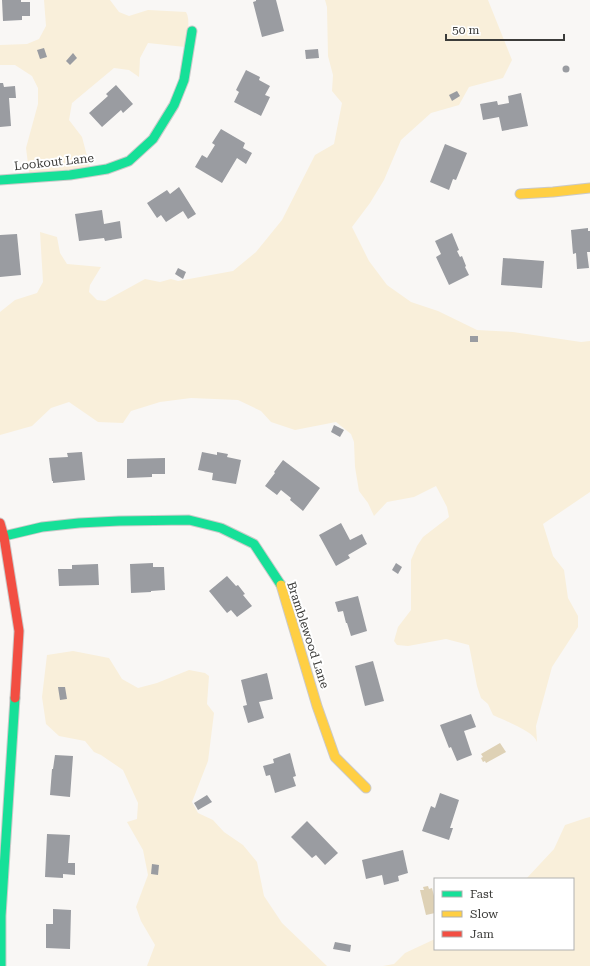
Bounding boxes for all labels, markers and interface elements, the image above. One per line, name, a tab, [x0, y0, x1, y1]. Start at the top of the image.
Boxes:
scale bar	[446, 16, 564, 42]
text: 50 m	[452, 23, 479, 37]
street label: Lookout Lane	[13, 151, 95, 173]
street label: Bramblewood Lane	[284, 580, 332, 691]
legend	[434, 878, 574, 950]
text: Fast	[470, 887, 494, 901]
text: Slow	[470, 907, 498, 921]
text: Jam	[470, 927, 494, 941]

